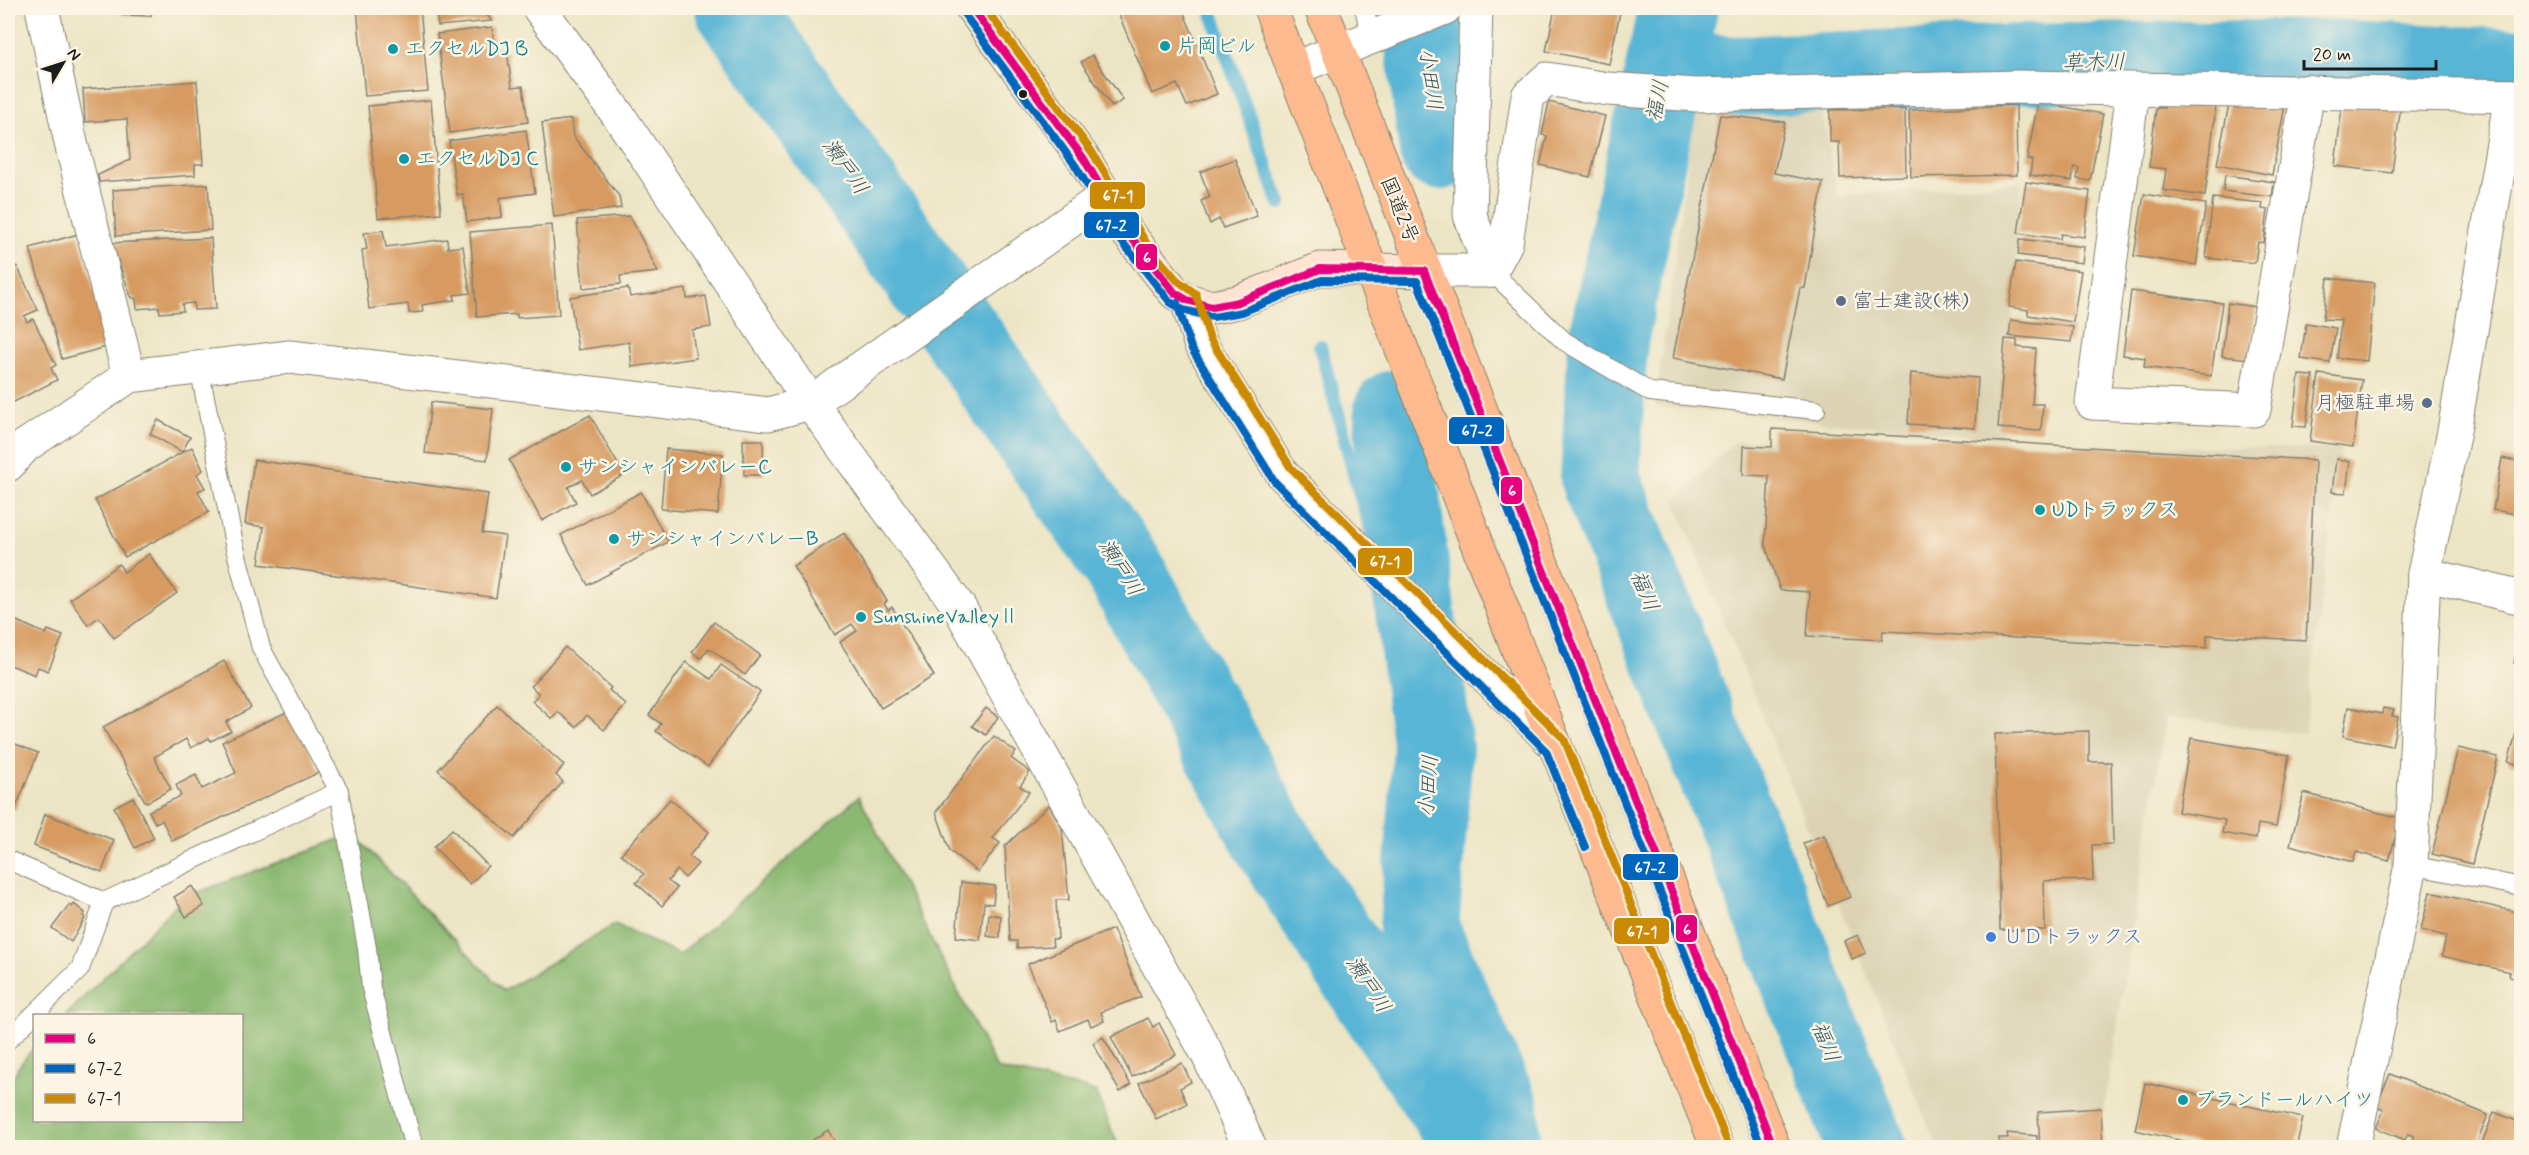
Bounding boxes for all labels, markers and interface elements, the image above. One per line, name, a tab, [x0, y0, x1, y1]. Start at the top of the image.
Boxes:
north arrow	[33, 33, 93, 93]
place label: 片岡ビル	[1177, 33, 1257, 60]
scale bar	[2304, 33, 2436, 71]
place label: エクセルDJ B	[405, 36, 528, 63]
marker: 片岡ビル	[1158, 39, 1172, 53]
marker: エクセルDJ B	[386, 42, 400, 56]
text: 20 m	[2313, 43, 2351, 67]
text: N	[62, 44, 85, 65]
water label: 小田川	[1412, 46, 1448, 112]
water label: 草木川	[2062, 48, 2126, 78]
water label: 福川	[1640, 78, 1676, 124]
unlabelled marker	[1017, 88, 1029, 100]
water label: 瀬戸川	[815, 133, 875, 201]
place label: エクセルDJ C	[416, 146, 539, 173]
marker: エクセルDJ C	[397, 152, 411, 166]
street label: 国道2号	[1373, 173, 1425, 247]
line badge: 67-1	[1089, 181, 1146, 210]
text: 67-1	[1103, 186, 1133, 207]
line badge: 67-2	[1083, 211, 1140, 239]
text: 67-2	[1095, 216, 1127, 237]
line badge: 6	[1135, 243, 1158, 271]
text: 6	[1143, 248, 1151, 269]
place label: 富士建設(株)	[1853, 288, 1969, 315]
marker: 富士建設(株)	[1834, 294, 1848, 308]
place label: 月極駐車場	[2315, 390, 2415, 417]
marker: 月極駐車場	[2420, 396, 2434, 410]
line badge: 67-2	[1448, 416, 1505, 445]
text: 67-2	[1461, 421, 1493, 442]
place label: サンシャインバレーC	[578, 454, 772, 481]
marker: サンシャインバレーC	[559, 460, 573, 474]
line badge: 6	[1500, 476, 1523, 505]
text: 6	[1508, 481, 1516, 502]
place label: UDトラックス	[2052, 497, 2178, 524]
marker: UDトラックス	[2033, 503, 2047, 517]
place label: サンシャインバレーB	[626, 526, 819, 553]
marker: サンシャインバレーB	[607, 532, 621, 546]
water label: 瀬戸川	[1091, 534, 1149, 602]
line badge: 67-1	[1357, 547, 1413, 576]
text: 67-1	[1370, 552, 1400, 573]
water label: 福川	[1623, 566, 1665, 616]
place label: SunshineValleyⅡ	[873, 604, 1019, 631]
marker: SunshineValleyⅡ	[854, 610, 868, 624]
water label: 小田川	[1413, 754, 1445, 818]
line badge: 67-2	[1622, 853, 1679, 881]
text: 67-2	[1634, 858, 1666, 879]
line badge: 6	[1675, 914, 1698, 943]
line badge: 67-1	[1613, 917, 1670, 945]
text: 6	[1683, 920, 1691, 941]
text: 67-1	[1627, 922, 1657, 943]
place label: ＵＤトラックス	[2003, 924, 2143, 951]
marker: ＵＤトラックス	[1984, 930, 1998, 944]
water label: 瀬戸川	[1339, 951, 1397, 1019]
legend	[33, 1014, 243, 1122]
water label: 福川	[1804, 1017, 1846, 1067]
text: 6	[87, 1027, 96, 1051]
text: 67-2	[87, 1057, 122, 1081]
text: 67-1	[87, 1087, 121, 1111]
place label: ブランドールハイツ	[2195, 1087, 2374, 1114]
marker: ブランドールハイツ	[2176, 1093, 2190, 1107]

